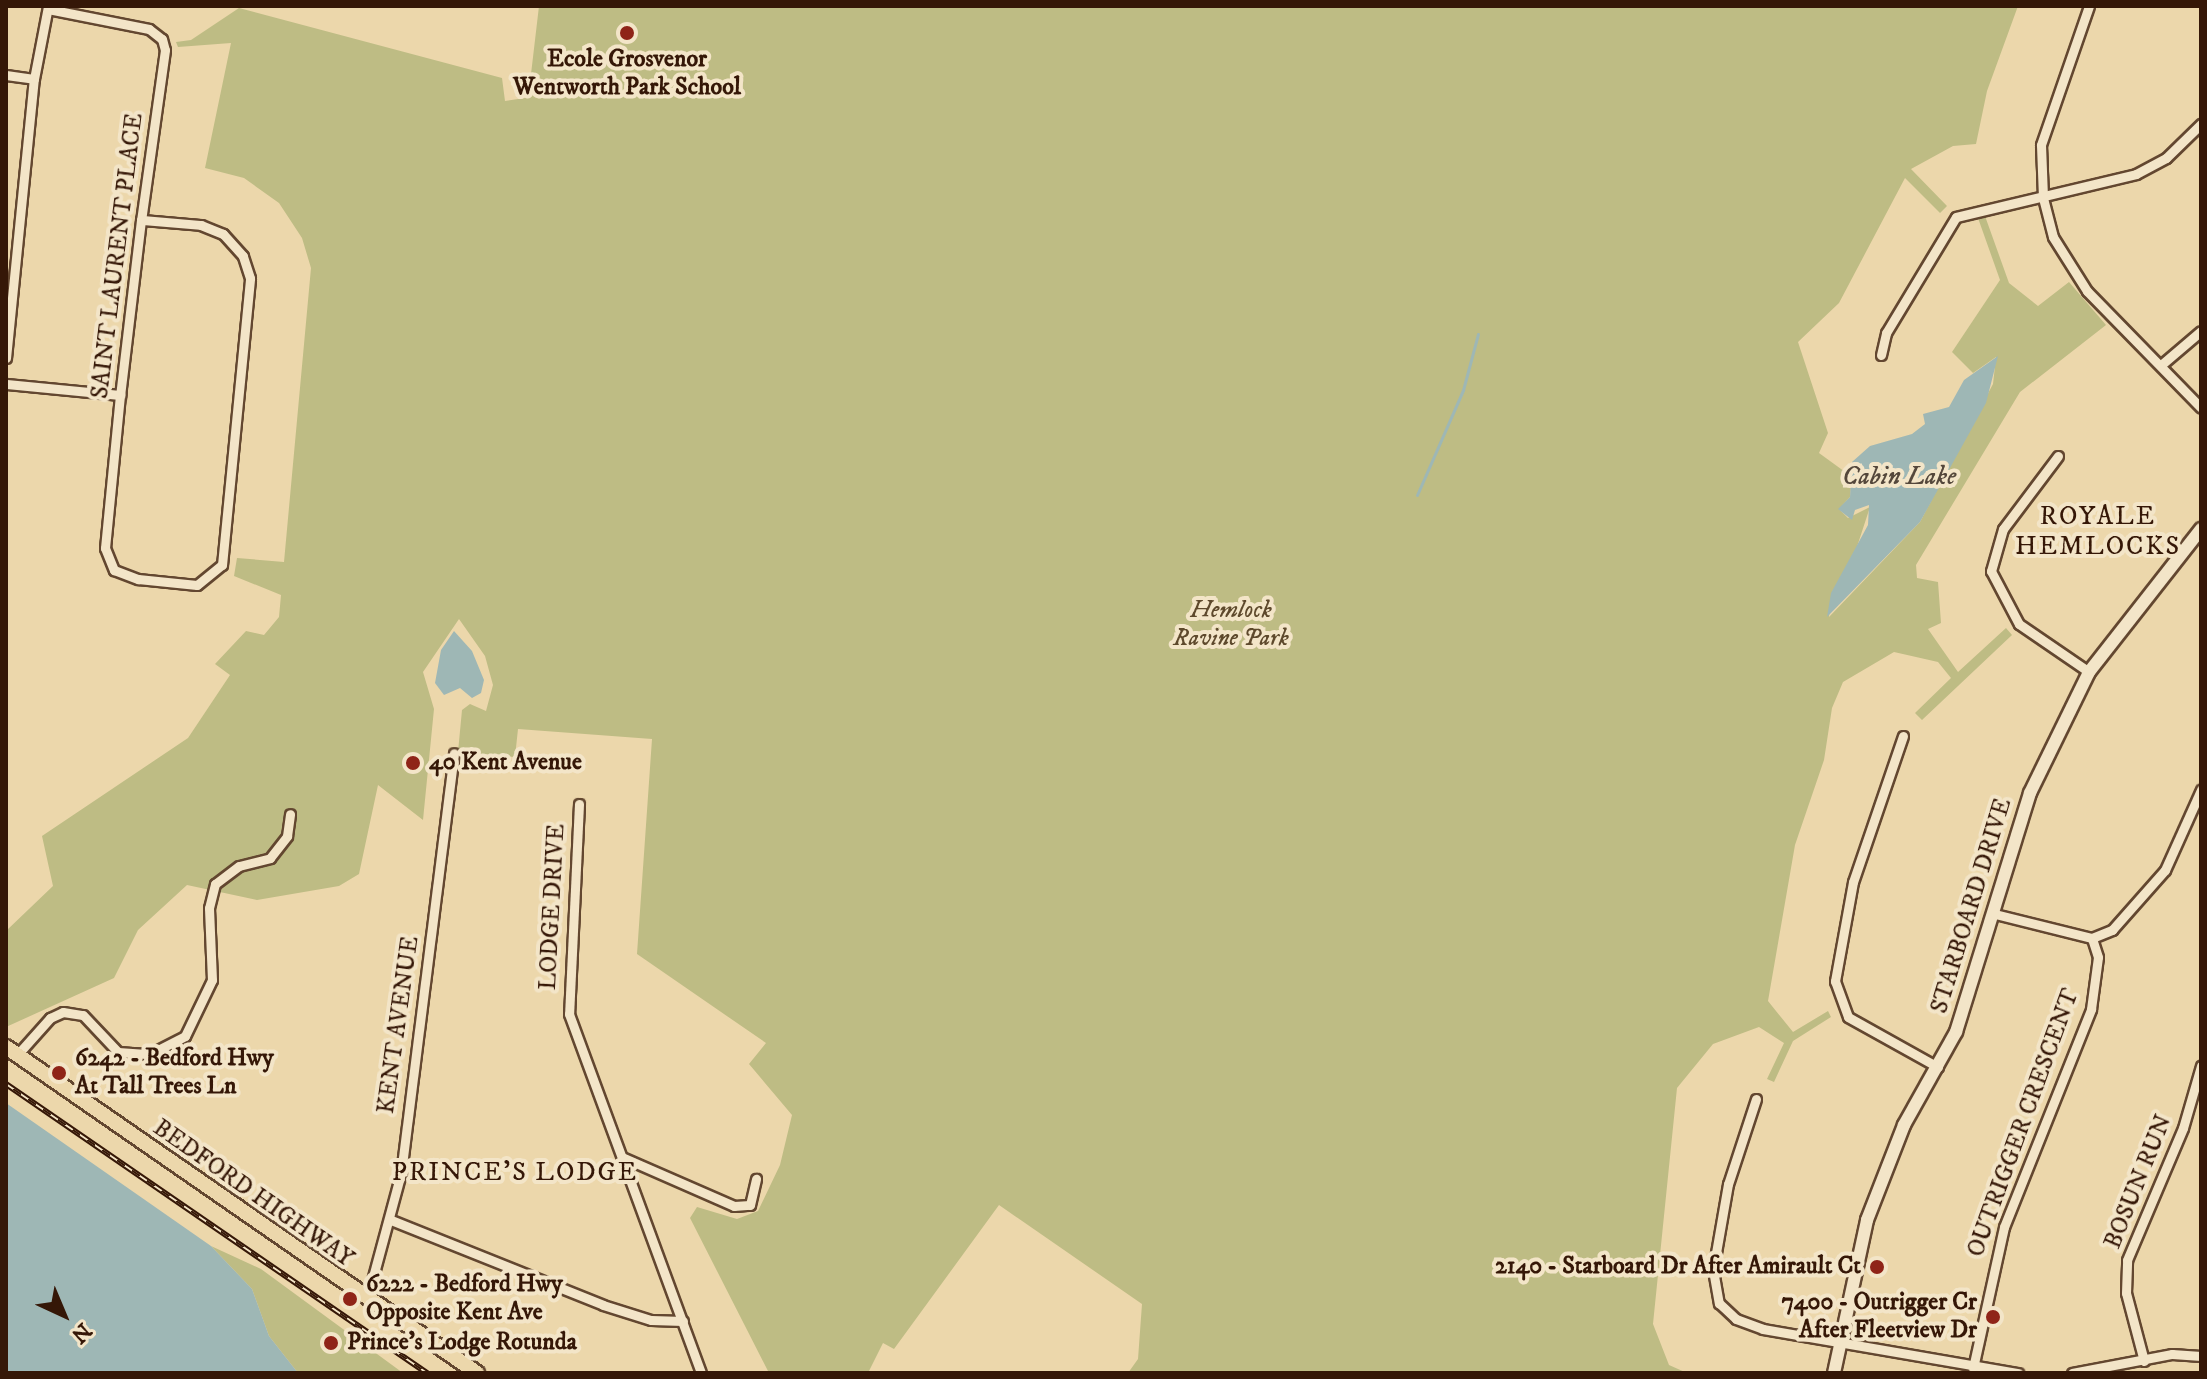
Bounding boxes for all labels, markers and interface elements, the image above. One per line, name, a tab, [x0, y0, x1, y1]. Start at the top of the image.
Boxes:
marker: Ecole Grosvenor Wentworth Park School	[618, 24, 636, 42]
place label: Ecole Grosvenor Wentworth Park School	[513, 46, 741, 102]
street label: SAINT LAURENT PLACE	[86, 112, 150, 400]
water label: Cabin Lake	[1842, 461, 1956, 493]
district label: ROYALE HEMLOCKS	[2015, 501, 2181, 562]
park label: Hemlock Ravine Park	[1173, 597, 1289, 653]
place label: 40 Kent Avenue	[429, 749, 582, 777]
marker: 40 Kent Avenue	[404, 754, 422, 772]
street label: STARBOARD DRIVE	[1926, 795, 2018, 1017]
street label: LODGE DRIVE	[534, 823, 572, 991]
street label: KENT AVENUE	[372, 934, 426, 1116]
street label: OUTRIGGER CRESCENT	[1962, 985, 2086, 1261]
place label: 6242 - Bedford Hwy At Tall Trees Ln	[75, 1045, 274, 1101]
marker: 6242 - Bedford Hwy At Tall Trees Ln	[50, 1064, 68, 1082]
street label: BOSUN RUN	[2099, 1111, 2179, 1253]
street label: BEDFORD HIGHWAY	[147, 1114, 359, 1274]
district label: PRINCE'S LODGE	[392, 1157, 638, 1189]
place label: 2140 - Starboard Dr After Amirault Ct	[1495, 1253, 1861, 1281]
marker: 2140 - Starboard Dr After Amirault Ct	[1868, 1258, 1886, 1276]
place label: 6222 - Bedford Hwy Opposite Kent Ave	[366, 1271, 563, 1327]
north arrow	[24, 1275, 104, 1355]
place label: 7400 - Outrigger Cr After Fleetview Dr	[1782, 1289, 1977, 1345]
marker: 6222 - Bedford Hwy Opposite Kent Ave	[341, 1290, 359, 1308]
marker: 7400 - Outrigger Cr After Fleetview Dr	[1984, 1308, 2002, 1326]
text: N	[65, 1317, 97, 1349]
place label: Prince's Lodge Rotunda	[347, 1329, 577, 1357]
marker: Prince's Lodge Rotunda	[322, 1334, 340, 1352]

